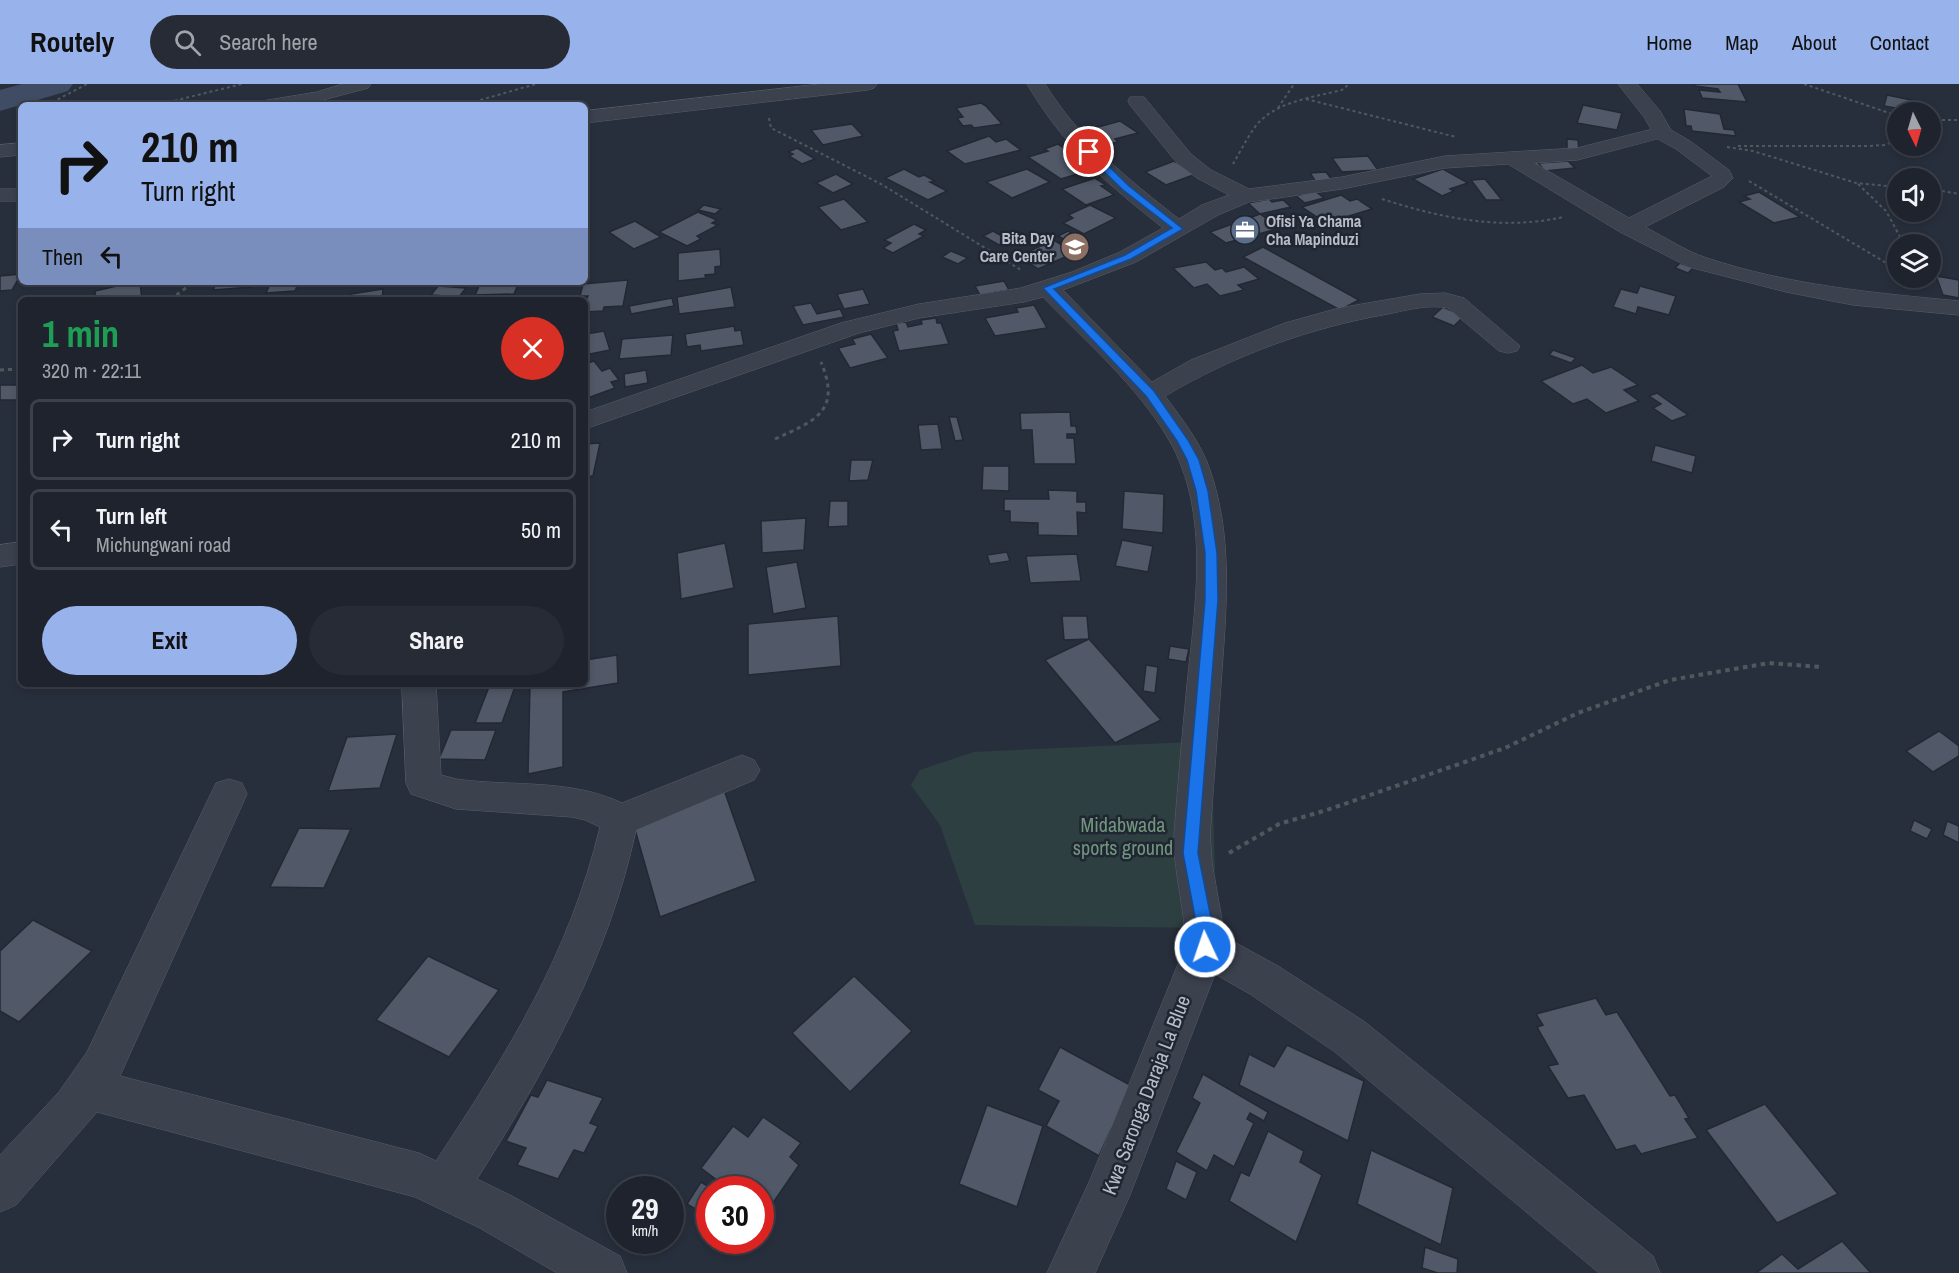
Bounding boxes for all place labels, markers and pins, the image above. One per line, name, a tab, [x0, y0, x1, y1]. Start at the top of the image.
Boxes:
pin	[1063, 126, 1114, 177]
place label: Ofisi Ya Chama Cha Mapinduzi	[1266, 210, 1362, 250]
office icon: Ofisi Ya Chama Cha Mapinduzi	[1229, 214, 1261, 246]
place label: Bita Day Care Center	[980, 227, 1055, 267]
school or university icon: Bita Day Care Center	[1059, 231, 1091, 263]

